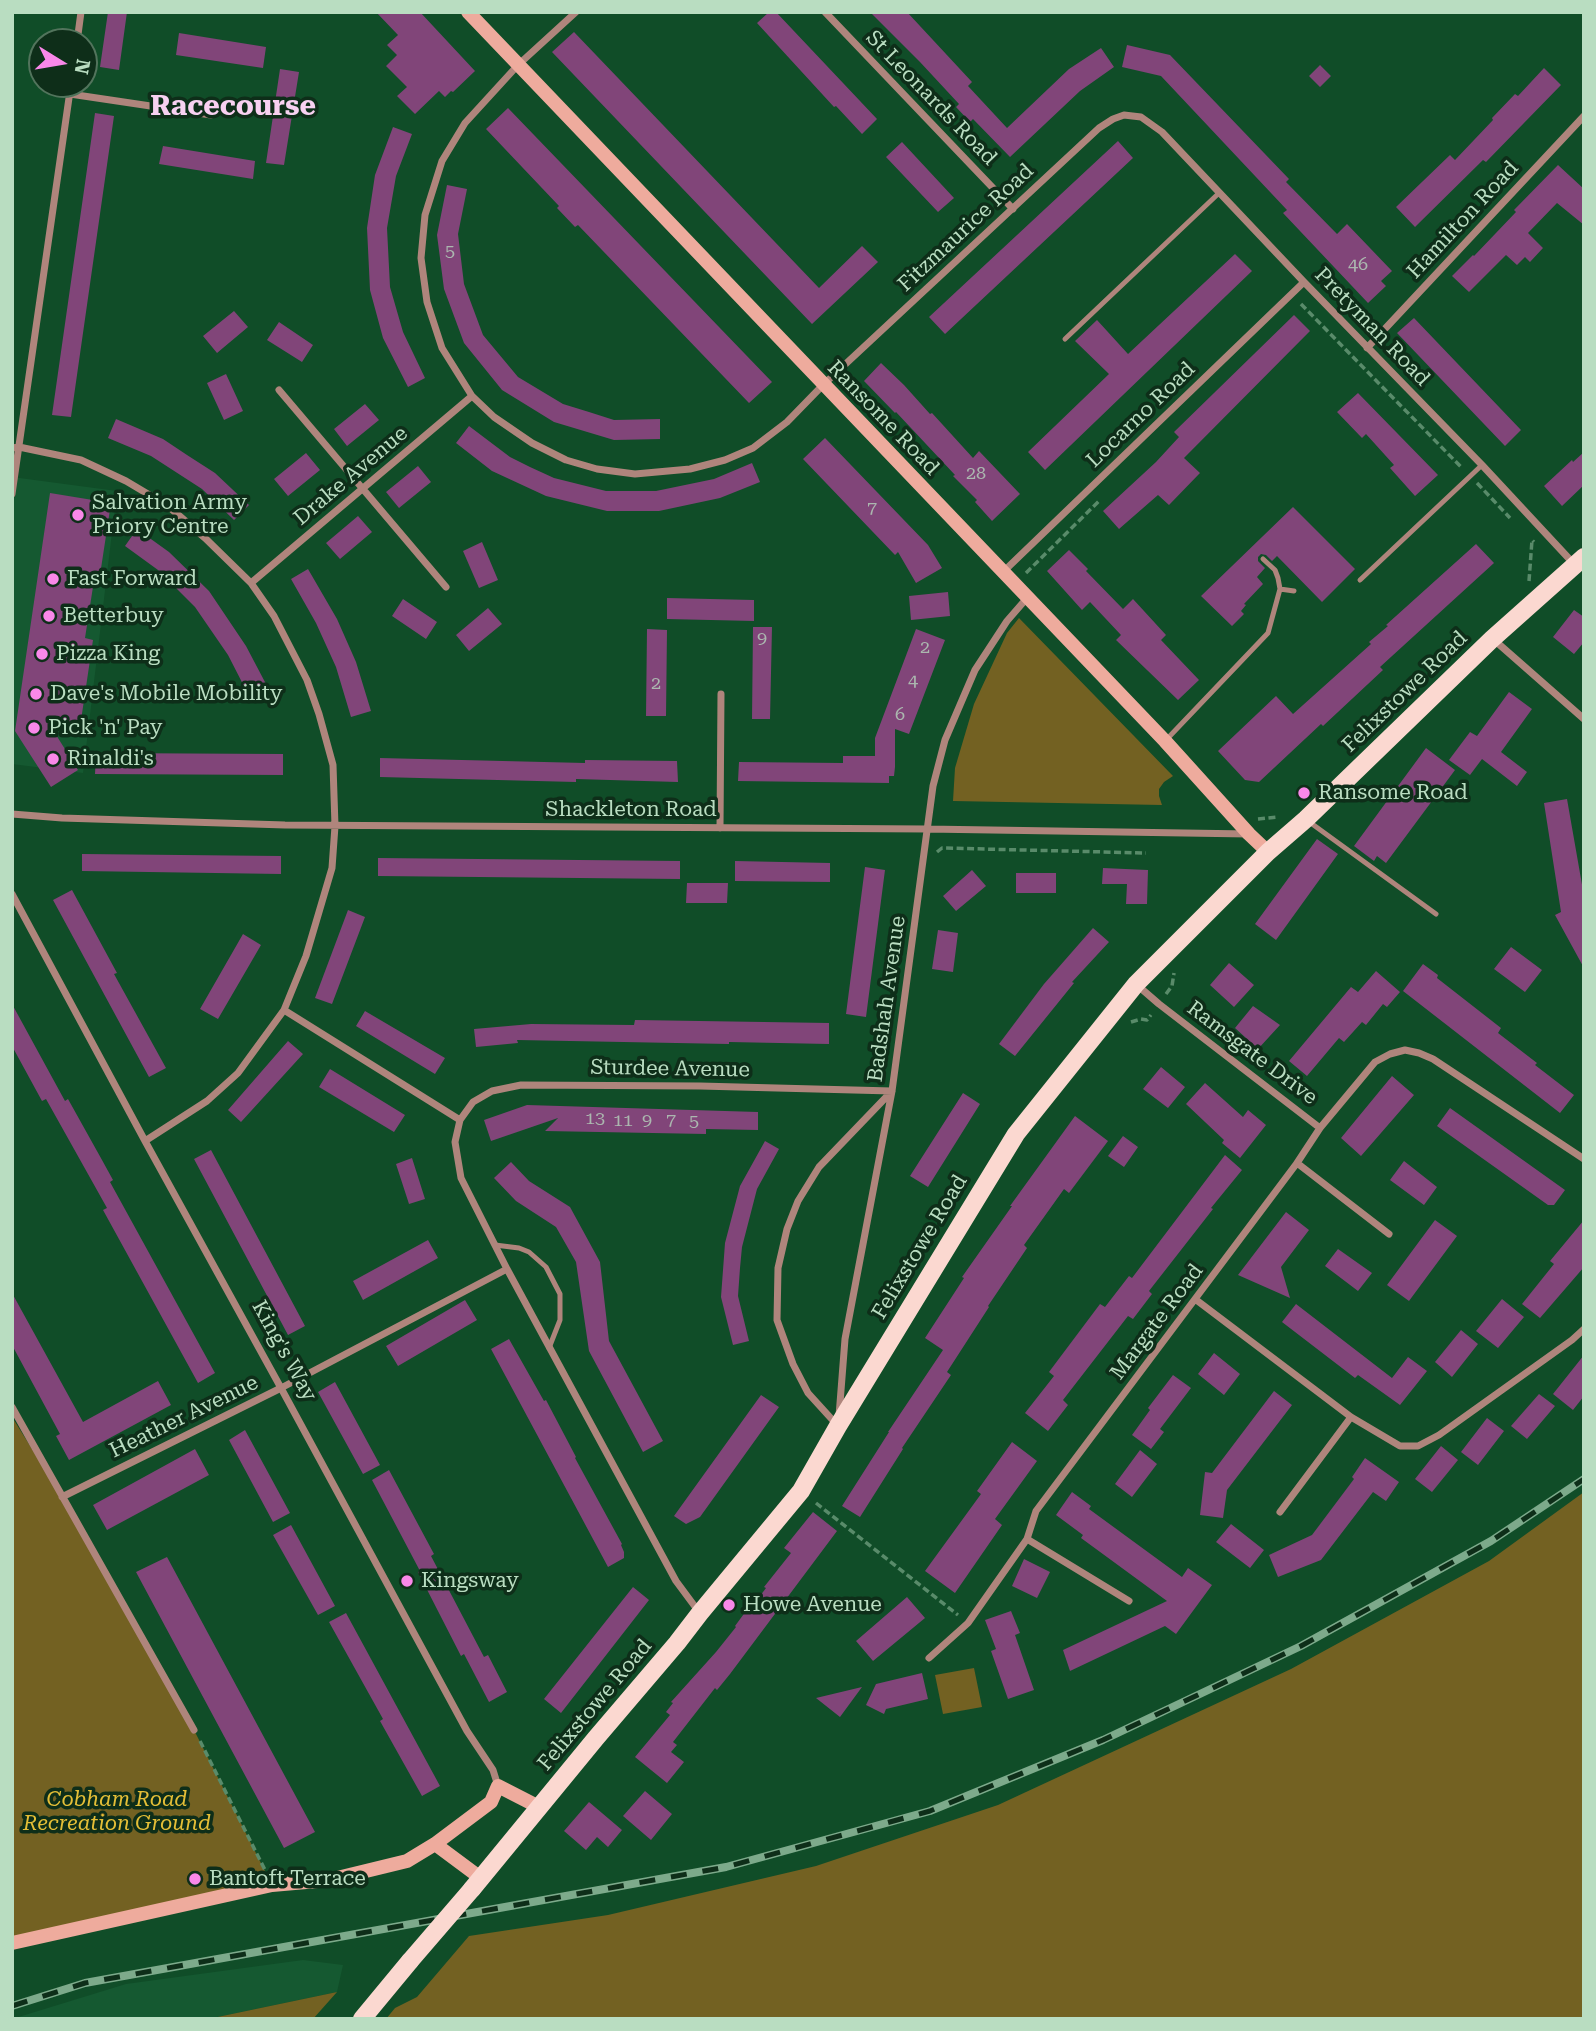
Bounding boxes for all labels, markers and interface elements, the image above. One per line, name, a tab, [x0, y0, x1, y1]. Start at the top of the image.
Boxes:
street label: St Leonards Road	[860, 25, 1002, 171]
north arrow	[28, 28, 98, 98]
text: N	[69, 57, 95, 76]
district label: Racecourse	[150, 90, 316, 124]
street label: Hamilton Road	[1402, 156, 1524, 284]
street label: Fitzmaurice Road	[893, 159, 1039, 297]
house number: 5	[445, 241, 455, 263]
house number: 46	[1348, 254, 1368, 276]
street label: Pretyman Road	[1309, 263, 1435, 391]
street label: Ransome Road	[822, 355, 944, 481]
street label: Locarno Road	[1081, 357, 1201, 473]
street label: Drake Avenue	[289, 421, 413, 531]
house number: 28	[966, 463, 986, 485]
place label: Salvation Army Priory Centre	[92, 490, 247, 540]
house number: 7	[867, 498, 877, 520]
marker: Salvation Army Priory Centre	[70, 507, 86, 523]
place label: Fast Forward	[67, 566, 197, 592]
marker: Fast Forward	[45, 571, 61, 587]
place label: Betterbuy	[63, 603, 164, 629]
marker: Betterbuy	[41, 608, 57, 624]
street label: Felixstowe Road	[1337, 626, 1473, 758]
house number: 9	[757, 628, 767, 650]
house number: 2	[920, 637, 930, 659]
place label: Pizza King	[56, 641, 160, 667]
marker: Pizza King	[34, 646, 50, 662]
house number: 4	[908, 670, 918, 692]
house number: 2	[651, 673, 661, 695]
place label: Dave's Mobile Mobility	[50, 681, 282, 707]
marker: Dave's Mobile Mobility	[28, 686, 44, 702]
house number: 6	[895, 704, 905, 726]
place label: Pick 'n' Pay	[48, 715, 162, 741]
marker: Pick 'n' Pay	[26, 720, 42, 736]
place label: Rinaldi's	[67, 746, 154, 772]
marker: Rinaldi's	[45, 751, 61, 767]
place label: Ransome Road	[1318, 780, 1468, 806]
marker: Ransome Road	[1296, 785, 1312, 801]
street label: Shackleton Road	[545, 797, 717, 823]
street label: Badshah Avenue	[863, 914, 911, 1084]
street label: Ramsgate Drive	[1182, 996, 1322, 1110]
street label: Sturdee Avenue	[590, 1055, 750, 1083]
house number: 13	[585, 1108, 605, 1130]
house number: 11	[613, 1110, 633, 1132]
house number: 9	[642, 1110, 652, 1132]
house number: 7	[666, 1110, 676, 1132]
house number: 5	[689, 1111, 699, 1133]
street label: Felixstowe Road	[867, 1170, 973, 1324]
street label: Margate Road	[1105, 1259, 1209, 1385]
street label: King's Way	[246, 1296, 322, 1406]
street label: Heather Avenue	[106, 1370, 262, 1464]
place label: Kingsway	[421, 1568, 519, 1594]
marker: Kingsway	[399, 1573, 415, 1589]
place label: Howe Avenue	[743, 1592, 882, 1618]
marker: Howe Avenue	[721, 1597, 737, 1613]
street label: Felixstowe Road	[533, 1634, 657, 1776]
park label: Cobham Road Recreation Ground	[23, 1787, 211, 1837]
place label: Bantoft Terrace	[209, 1866, 366, 1892]
marker: Bantoft Terrace	[187, 1871, 203, 1887]

